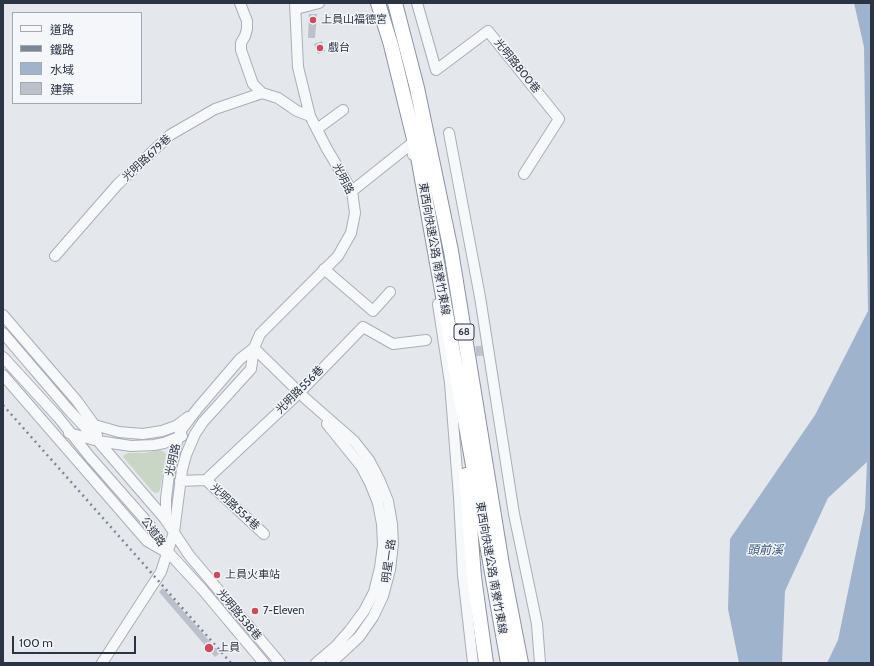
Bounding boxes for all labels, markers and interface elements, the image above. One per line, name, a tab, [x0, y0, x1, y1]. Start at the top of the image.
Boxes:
legend	[12, 12, 142, 104]
place label: 上員山福德宮	[321, 13, 387, 27]
marker: 上員山福德宮	[308, 15, 318, 25]
text: 道路	[50, 22, 74, 37]
street label: 光明路800巷	[491, 36, 543, 96]
place label: 戲台	[328, 41, 350, 55]
text: 鐵路	[50, 42, 74, 57]
marker: 戲台	[315, 43, 325, 53]
text: 水域	[50, 62, 74, 77]
text: 建築	[50, 82, 74, 97]
street label: 光明路679巷	[120, 132, 174, 184]
street label: 光明路	[330, 161, 356, 197]
street label: 東西向快速公路 南寮竹東線	[416, 182, 452, 316]
road number: 68	[454, 324, 474, 340]
street label: 光明路556巷	[273, 363, 327, 417]
street label: 光明路	[163, 442, 183, 478]
street label: 光明路554巷	[208, 481, 262, 533]
street label: 東西向快速公路 南寮竹東線	[473, 501, 509, 635]
street label: 公道路	[138, 515, 168, 549]
street label: 明星一路	[379, 538, 399, 584]
water label: 頭前溪	[747, 543, 783, 557]
place label: 上員火車站	[225, 568, 280, 582]
marker: 上員火車站	[212, 570, 222, 580]
street label: 光明路538巷	[214, 587, 264, 643]
place label: 7-Eleven	[263, 604, 304, 618]
marker: 7-Eleven	[250, 606, 260, 616]
scale bar	[14, 628, 138, 654]
text: 100 m	[19, 635, 53, 650]
place label: 上員	[218, 641, 240, 655]
marker: 上員	[203, 642, 215, 654]

